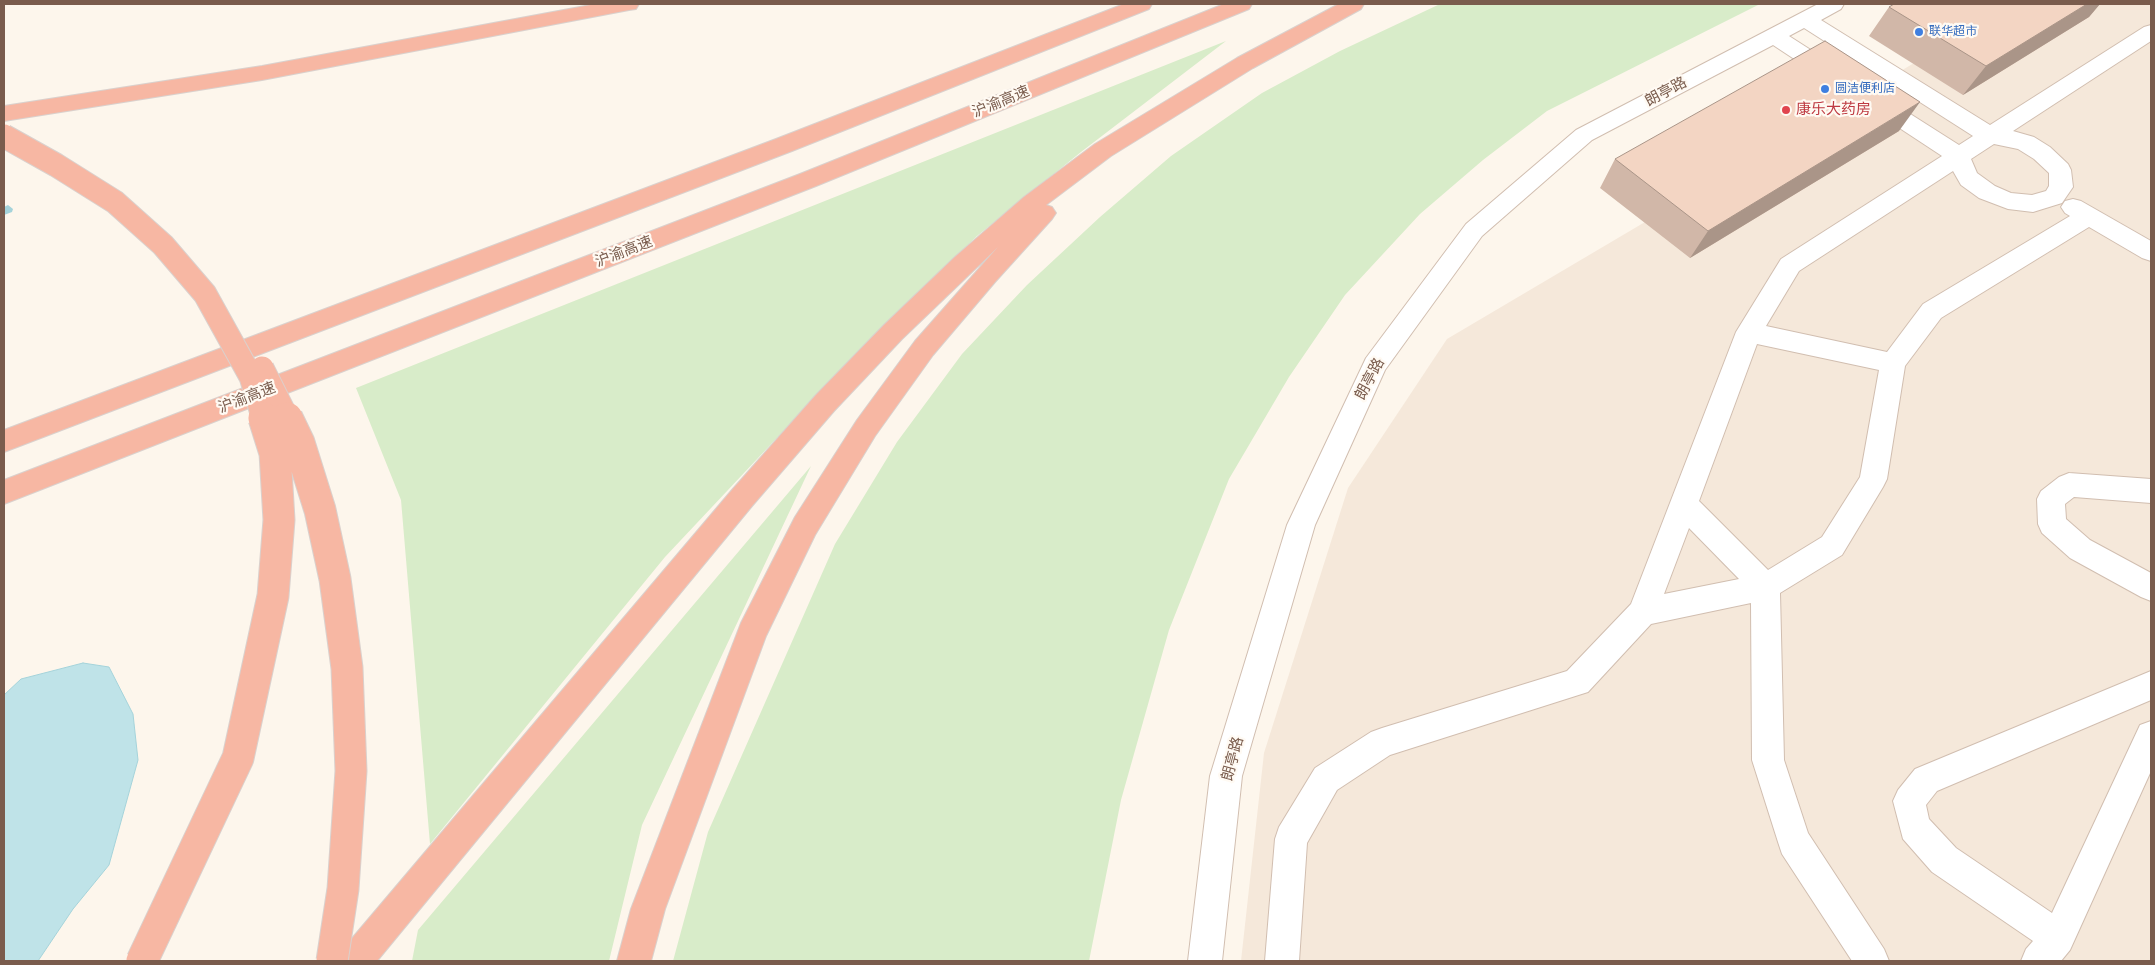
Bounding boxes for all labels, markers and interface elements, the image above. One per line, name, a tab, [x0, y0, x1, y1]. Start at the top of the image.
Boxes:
place label: 联华超市	[1929, 25, 1977, 39]
marker: 联华超市	[1913, 26, 1925, 38]
street label: 朗亭路	[1642, 73, 1690, 111]
street label: 沪渝高速	[970, 82, 1032, 122]
place label: 圆洁便利店	[1835, 82, 1895, 96]
marker: 圆洁便利店	[1819, 83, 1831, 95]
place label: 康乐大药房	[1796, 101, 1871, 119]
marker: 康乐大药房	[1780, 104, 1792, 116]
street label: 沪渝高速	[593, 233, 655, 271]
street label: 朗亭路	[1351, 355, 1389, 403]
street label: 沪渝高速	[216, 379, 278, 417]
street label: 朗亭路	[1218, 735, 1248, 783]

